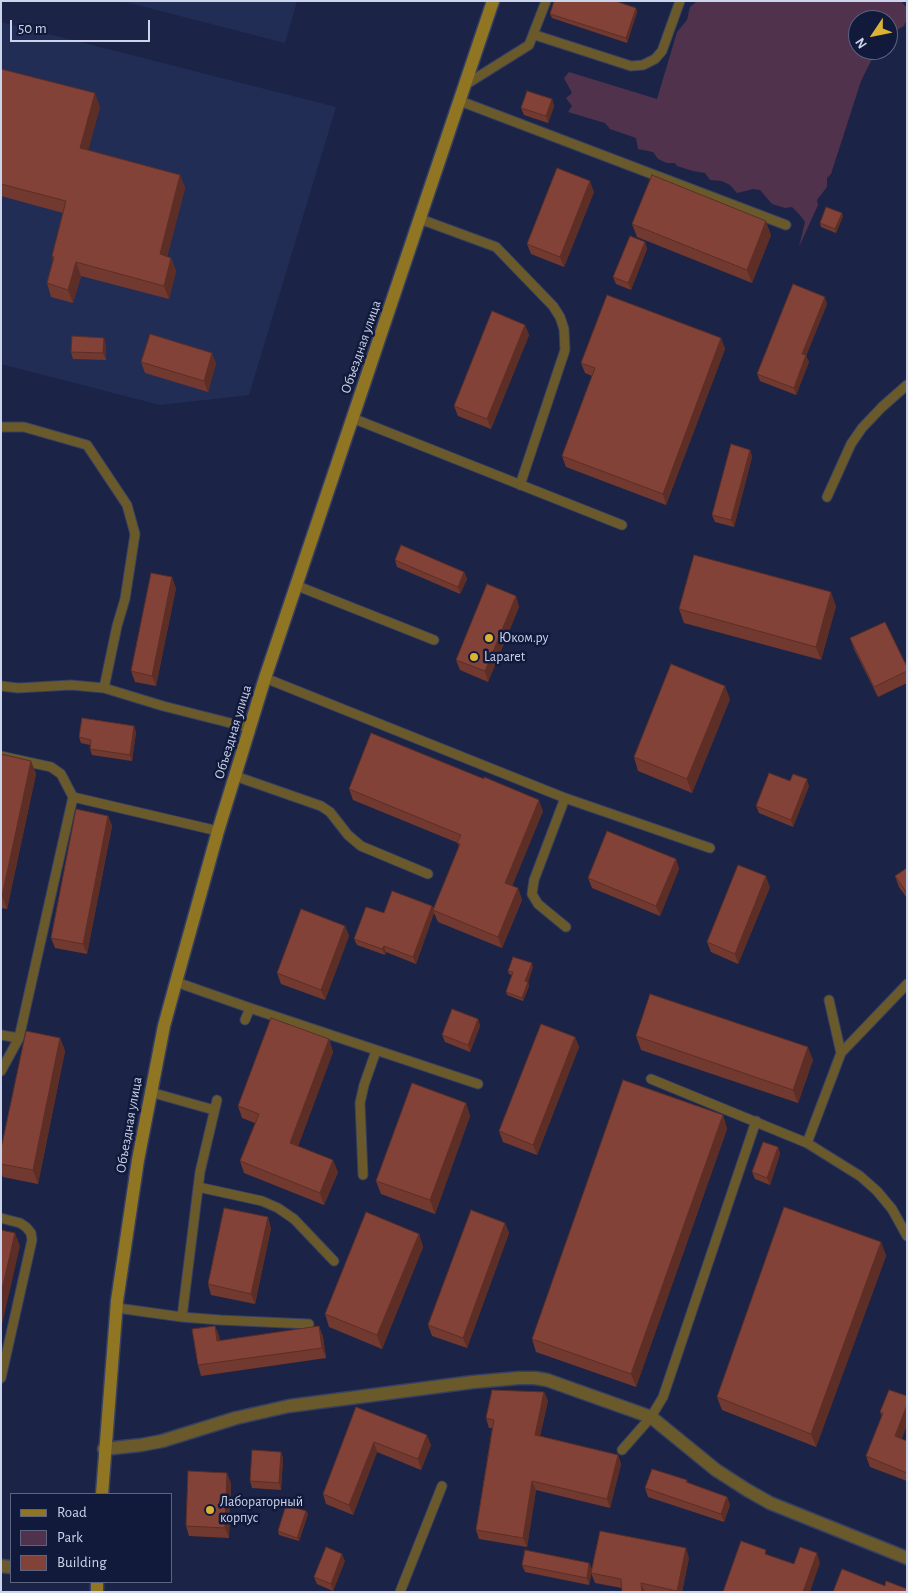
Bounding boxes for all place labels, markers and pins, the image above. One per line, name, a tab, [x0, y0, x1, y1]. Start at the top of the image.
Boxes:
place label: Юком.ру	[499, 630, 548, 646]
marker: Юком.ру	[483, 632, 495, 644]
place label: Laparet	[484, 649, 525, 665]
marker: Laparet	[468, 651, 480, 663]
place label: Лабораторный корпус	[220, 1494, 303, 1526]
marker: Лабораторный корпус	[204, 1504, 216, 1516]

